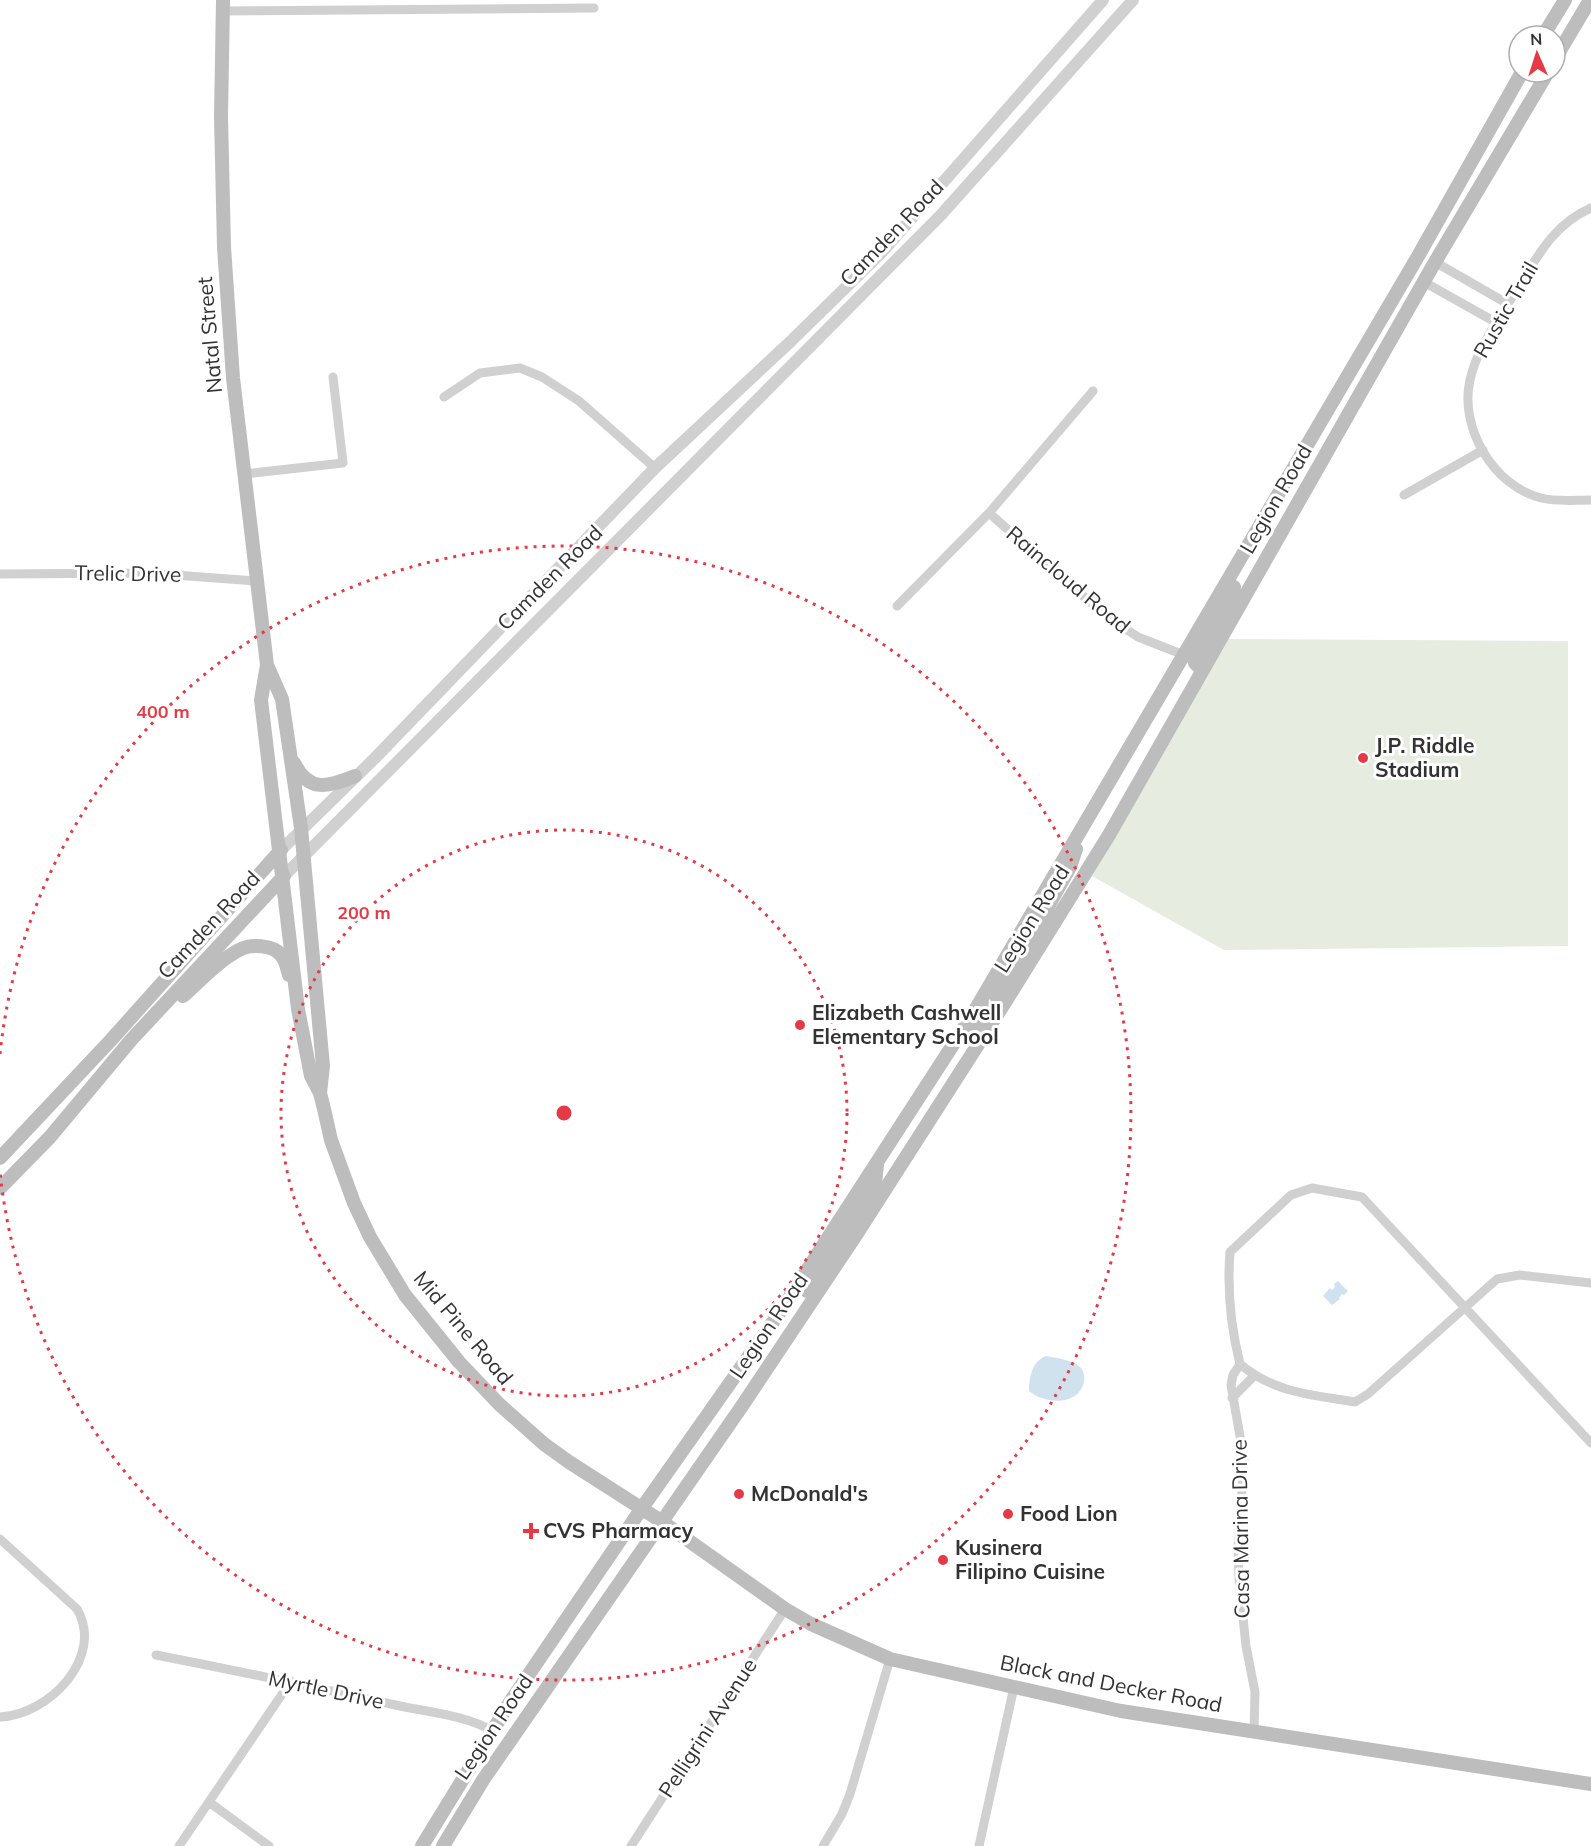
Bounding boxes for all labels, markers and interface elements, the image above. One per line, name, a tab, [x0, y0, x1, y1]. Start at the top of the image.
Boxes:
north arrow	[1507, 24, 1567, 84]
text: N	[1530, 29, 1543, 49]
street label: Camden Road	[834, 174, 949, 291]
street label: Rustic Trail	[1467, 257, 1543, 362]
street label: Natal Street	[191, 276, 227, 394]
street label: Legion Road	[1233, 439, 1317, 558]
street label: Camden Road	[491, 519, 607, 635]
street label: Raincloud Road	[1002, 520, 1136, 639]
street label: Trelic Drive	[75, 559, 182, 587]
text: 400 m	[136, 700, 190, 723]
place label: J.P. Riddle Stadium	[1375, 732, 1475, 782]
marker: J.P. Riddle Stadium	[1356, 751, 1370, 765]
street label: Legion Road	[988, 860, 1074, 977]
street label: Camden Road	[152, 865, 265, 984]
text: 200 m	[337, 901, 391, 924]
place label: Elizabeth Cashwell Elementary School	[812, 999, 1001, 1049]
marker: Elizabeth Cashwell Elementary School	[793, 1018, 807, 1032]
centre of rings	[554, 1103, 574, 1123]
street label: Mid Pine Road	[409, 1265, 519, 1390]
street label: Legion Road	[723, 1268, 813, 1383]
street label: Casa Marina Drive	[1225, 1439, 1255, 1619]
place label: McDonald's	[751, 1480, 868, 1506]
marker: McDonald's	[732, 1487, 746, 1501]
place label: Food Lion	[1020, 1500, 1118, 1526]
marker: Food Lion	[1001, 1507, 1015, 1521]
place label: CVS Pharmacy	[543, 1517, 694, 1543]
marker: CVS Pharmacy	[524, 1524, 538, 1538]
place label: Kusinera Filipino Cuisine	[955, 1534, 1105, 1584]
marker: Kusinera Filipino Cuisine	[936, 1553, 950, 1567]
street label: Black and Decker Road	[998, 1649, 1224, 1717]
street label: Pelligrini Avenue	[652, 1653, 762, 1802]
street label: Myrtle Drive	[266, 1664, 386, 1714]
street label: Legion Road	[448, 1669, 538, 1784]

